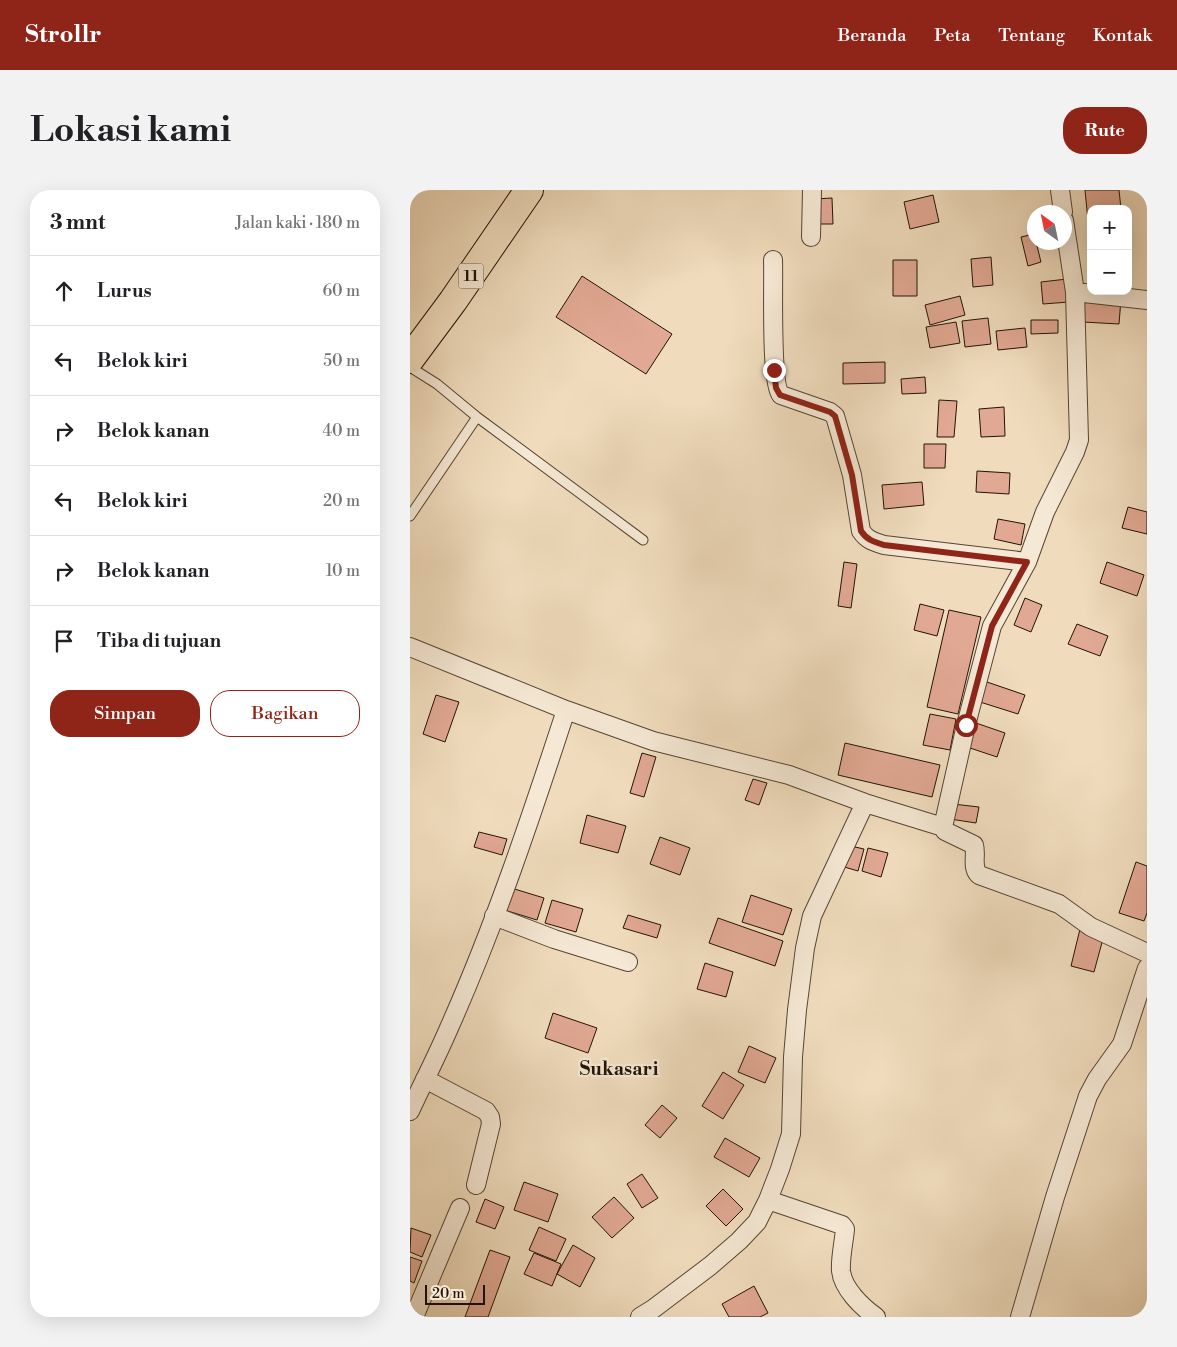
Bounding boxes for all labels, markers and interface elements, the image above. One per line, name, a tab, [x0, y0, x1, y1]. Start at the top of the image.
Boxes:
text: Strollr	[25, 20, 101, 50]
text: Beranda	[838, 24, 906, 47]
text: Peta	[934, 24, 970, 47]
text: Tentang	[998, 24, 1065, 47]
text: Kontak	[1093, 24, 1152, 47]
button: Rute	[1063, 107, 1147, 154]
text: Lokasi kami	[30, 109, 231, 152]
north arrow	[1027, 205, 1072, 250]
map controls	[1087, 205, 1132, 295]
button: +	[1087, 205, 1132, 250]
text: 3 mnt	[50, 210, 105, 236]
text: Jalan kaki · 180 m	[235, 213, 360, 233]
button: −	[1087, 250, 1132, 295]
road number: 11	[458, 264, 484, 288]
icon: ahead	[50, 277, 78, 305]
text: Lurus	[97, 279, 152, 303]
text: 60 m	[322, 281, 360, 301]
icon: left	[50, 347, 78, 375]
text: Belok kiri	[97, 349, 187, 373]
text: 50 m	[323, 351, 360, 371]
route end	[763, 359, 786, 382]
icon: right	[50, 417, 78, 445]
text: Belok kanan	[97, 419, 210, 443]
text: 40 m	[323, 421, 360, 441]
icon: left	[50, 487, 78, 515]
text: Belok kiri	[97, 489, 187, 513]
text: 20 m	[323, 491, 360, 511]
icon: right	[50, 557, 78, 585]
text: Belok kanan	[97, 559, 210, 583]
text: 10 m	[326, 561, 360, 581]
icon: arrive	[50, 627, 78, 655]
text: Tiba di tujuan	[97, 629, 221, 653]
button: Simpan	[50, 690, 200, 737]
button: Bagikan	[210, 690, 360, 737]
route start	[955, 714, 978, 737]
district label: Sukasari	[579, 1057, 659, 1081]
scale bar	[425, 1282, 485, 1305]
text: 20 m	[432, 1285, 464, 1303]

